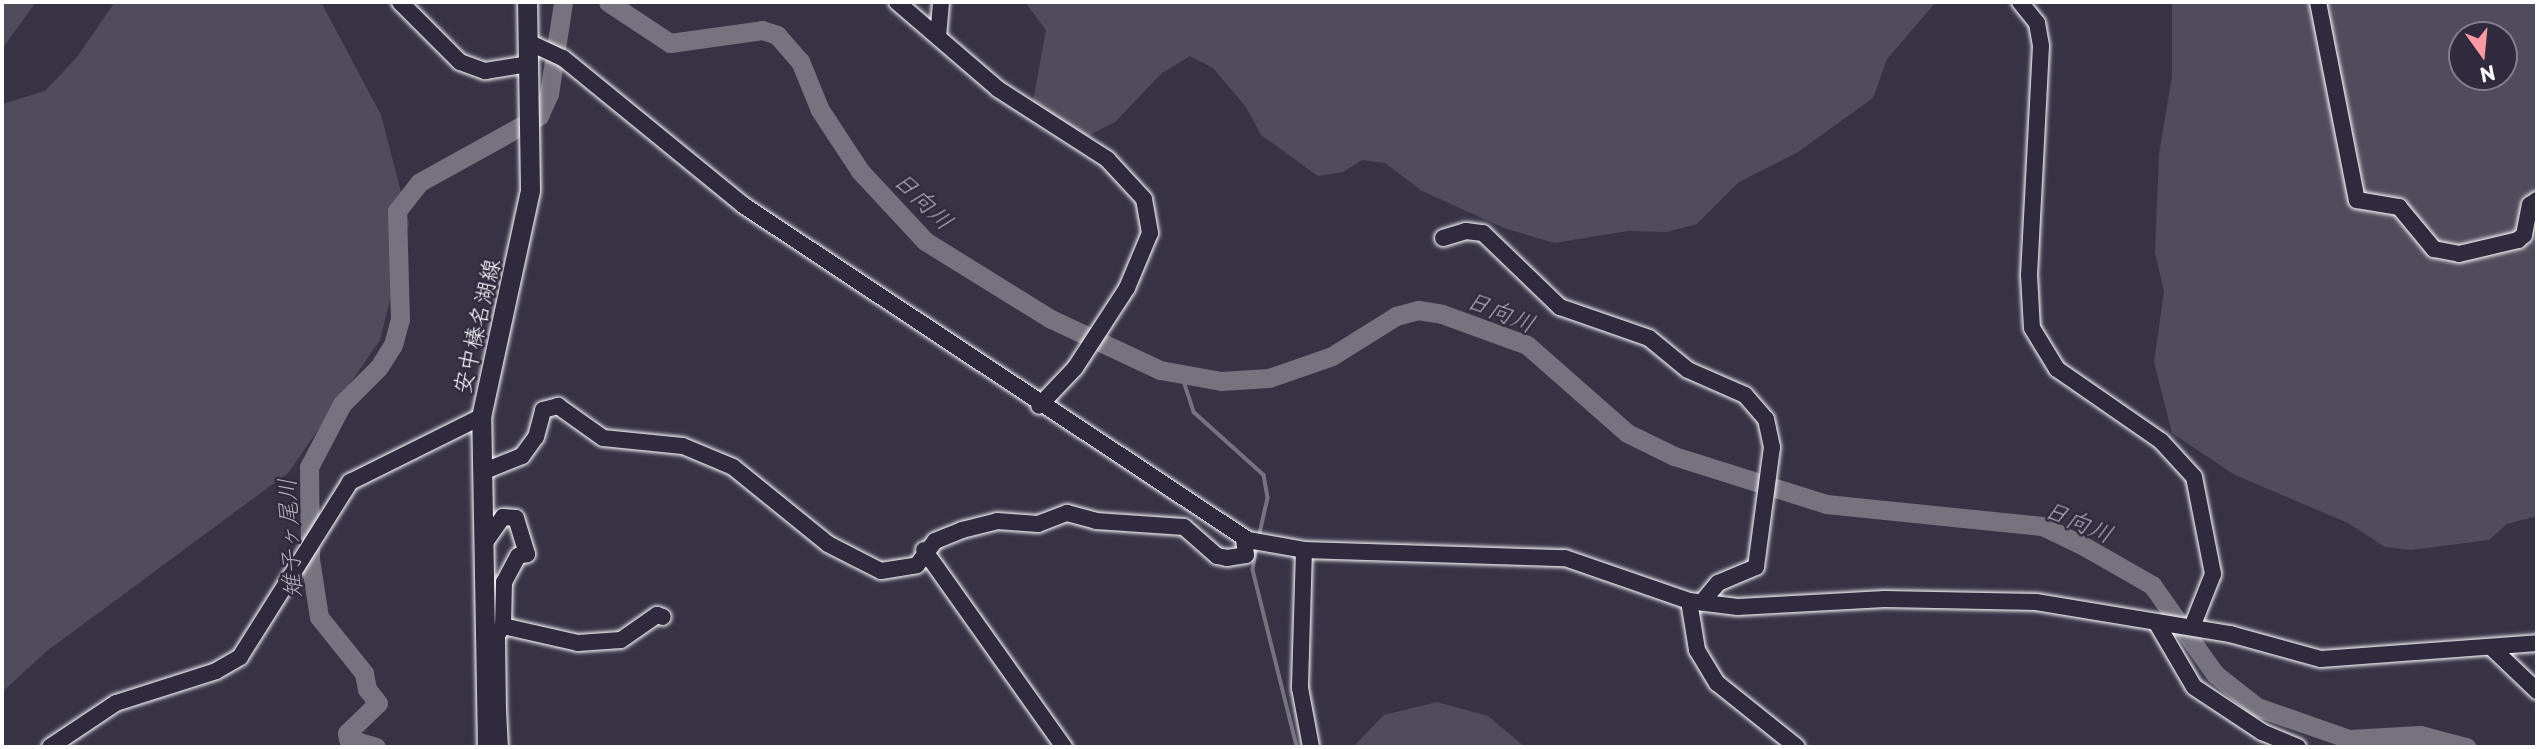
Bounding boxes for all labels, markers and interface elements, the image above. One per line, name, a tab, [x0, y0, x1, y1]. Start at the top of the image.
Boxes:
north arrow	[2448, 21, 2518, 91]
text: N	[2477, 59, 2499, 90]
water label: 日向川	[888, 165, 960, 235]
street label: 安中榛名湖線	[447, 256, 505, 396]
water label: 日向川	[1462, 284, 1540, 338]
water label: 雉子ヶ尾川	[271, 477, 307, 599]
water label: 日向川	[2040, 494, 2118, 548]

